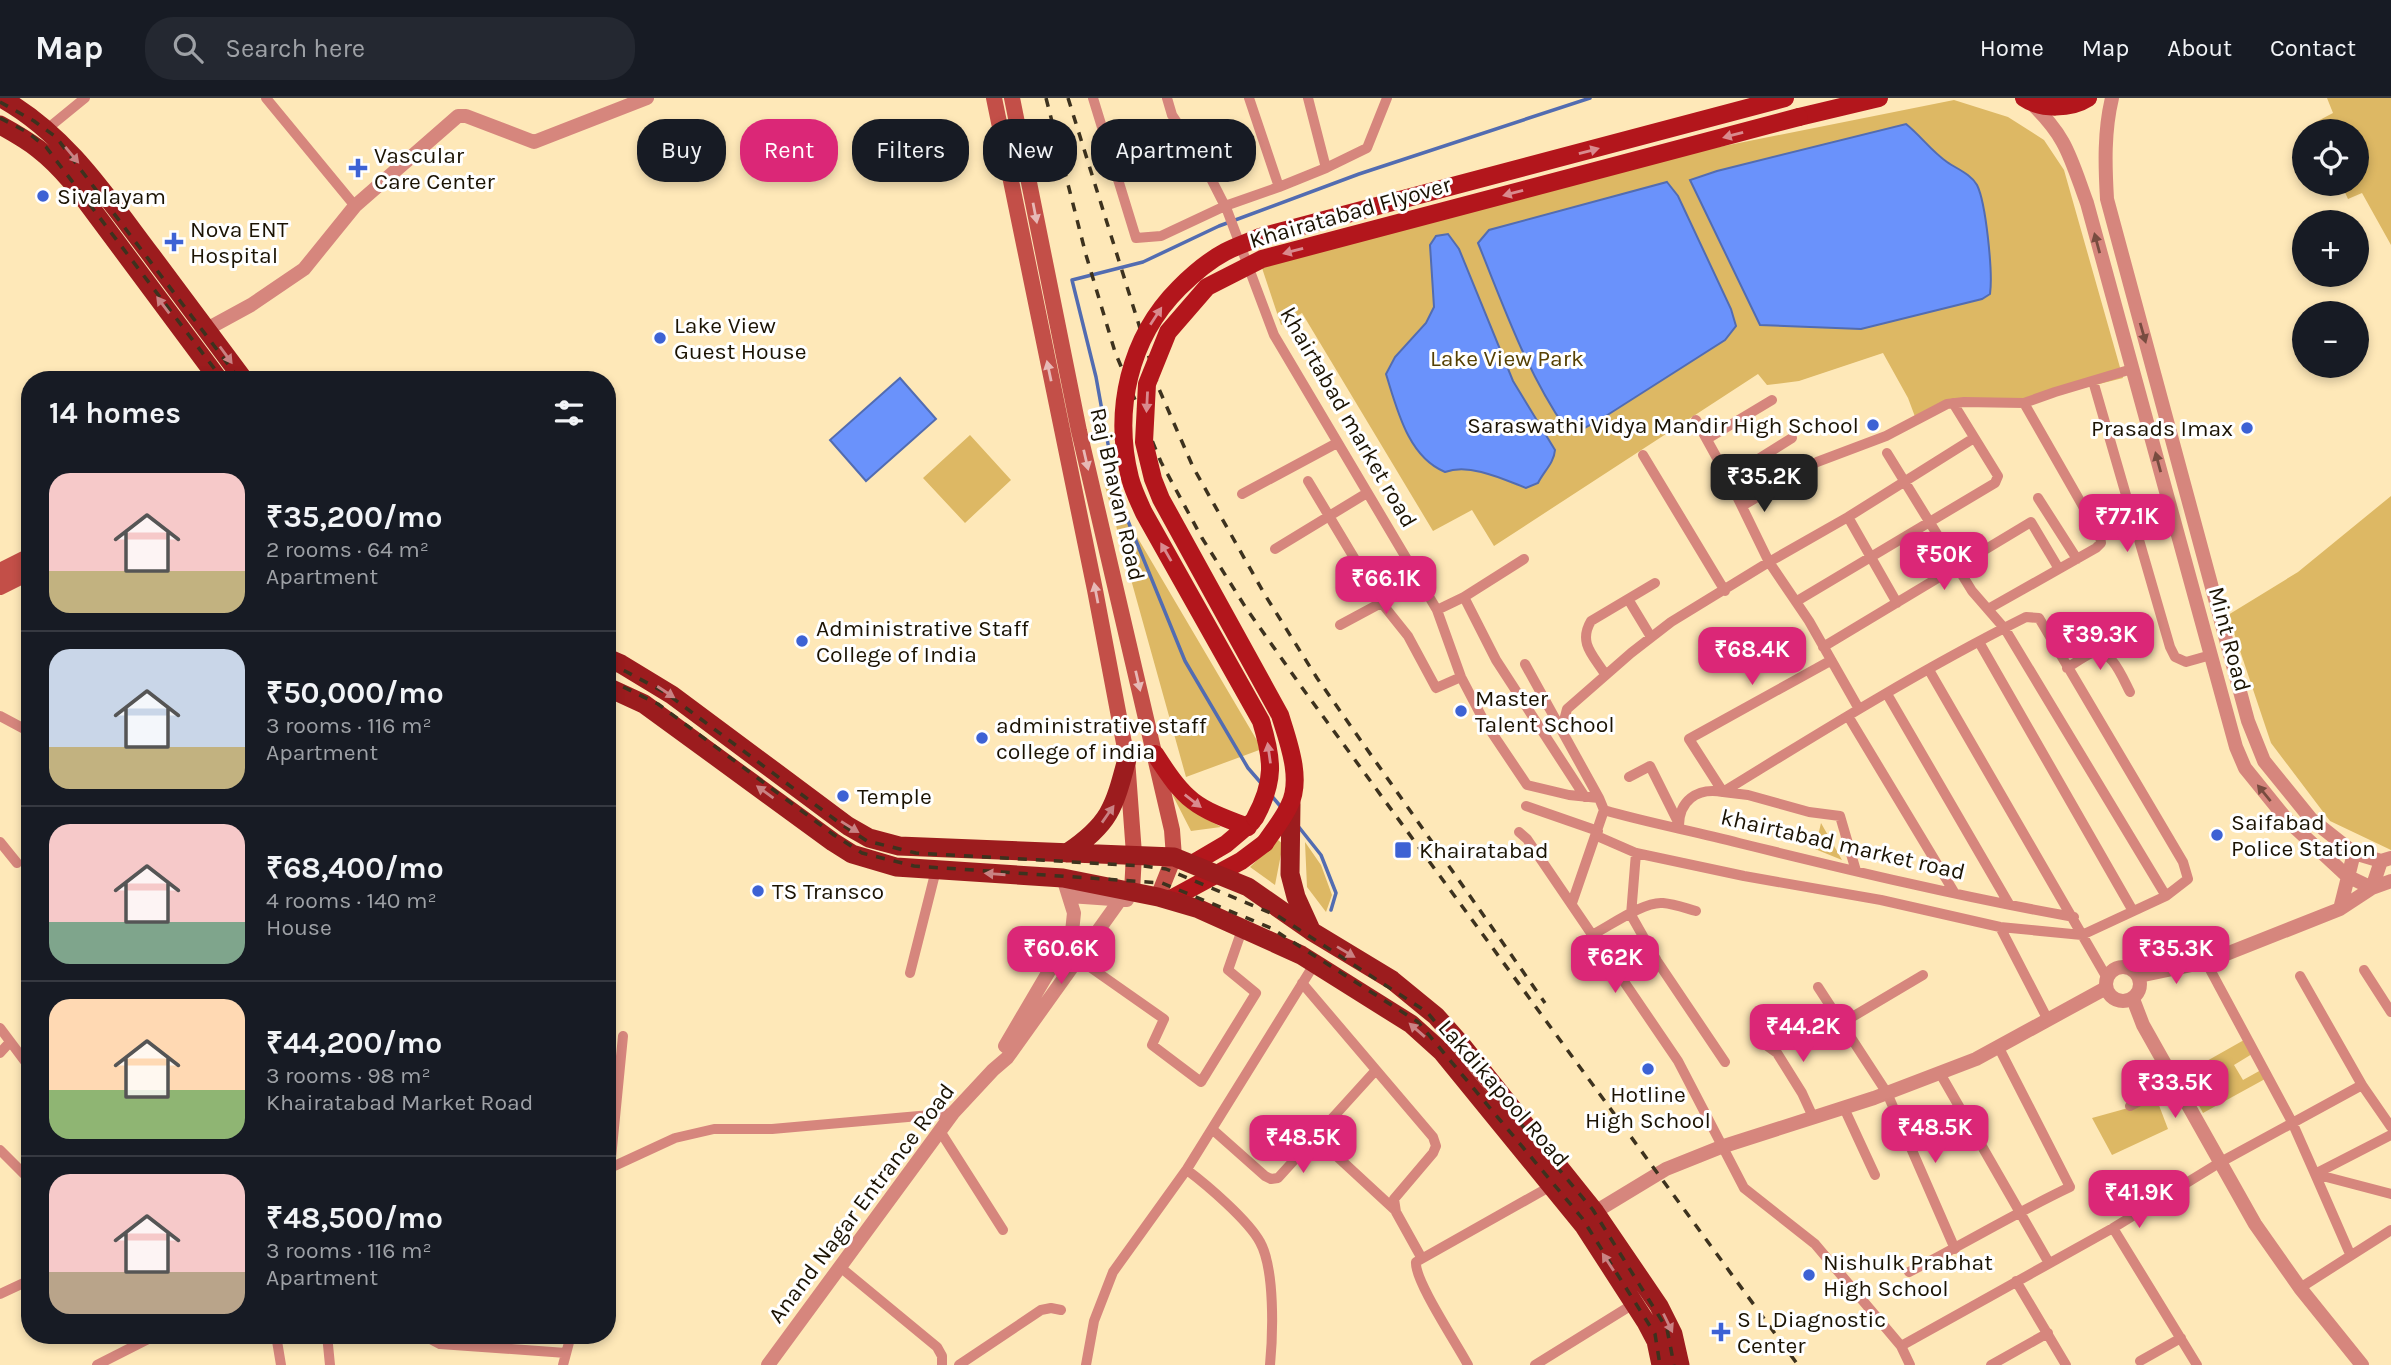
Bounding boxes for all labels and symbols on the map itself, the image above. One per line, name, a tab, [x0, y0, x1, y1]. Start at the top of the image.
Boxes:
one-way arrow	[1722, 130, 1744, 141]
place label: Vascular Care Center	[374, 142, 496, 195]
one-way arrow	[1578, 145, 1599, 155]
one-way arrow	[65, 146, 80, 164]
marker: Vascular Care Center	[348, 158, 368, 178]
street label: Khairatabad Flyover	[1246, 171, 1455, 254]
place label: Sivalayam	[57, 183, 166, 210]
marker: Sivalayam	[35, 188, 51, 204]
one-way arrow	[1502, 188, 1523, 198]
one-way arrow	[1030, 202, 1041, 224]
place label: Nova ENT Hospital	[190, 216, 289, 269]
marker: Nova ENT Hospital	[164, 232, 184, 252]
one-way arrow	[2092, 232, 2102, 253]
one-way arrow	[1282, 246, 1303, 256]
one-way arrow	[157, 296, 171, 314]
street label: khairtabad market road	[1274, 302, 1423, 532]
one-way arrow	[1150, 306, 1163, 326]
place label: Lake View Guest House	[674, 312, 807, 365]
one-way arrow	[2138, 322, 2148, 343]
marker: Lake View Guest House	[652, 330, 668, 346]
park label: Lake View Park	[1430, 345, 1584, 372]
one-way arrow	[219, 346, 233, 364]
one-way arrow	[1043, 359, 1054, 381]
one-way arrow	[1141, 391, 1152, 413]
street label: Raj Bhavan Road	[1084, 405, 1151, 583]
place label: Saraswathi Vidya Mandir High School	[1467, 412, 1859, 439]
place label: Prasads Imax	[2091, 415, 2233, 442]
marker: Saraswathi Vidya Mandir High School	[1865, 417, 1881, 433]
marker: Prasads Imax	[2239, 420, 2255, 436]
one-way arrow	[1081, 449, 1092, 471]
one-way arrow	[2152, 451, 2163, 473]
pin: ₹35.2K	[1707, 454, 1821, 514]
pin: ₹77.1K	[2070, 494, 2184, 554]
pin: ₹50K	[1903, 532, 1985, 592]
one-way arrow	[1160, 542, 1172, 561]
pin: ₹66.1K	[1329, 556, 1443, 616]
one-way arrow	[1090, 582, 1101, 604]
street label: Mint Road	[2203, 584, 2256, 694]
pin: ₹39.3K	[2043, 612, 2157, 672]
place label: Administrative Staff College of India	[816, 615, 1029, 668]
pin: ₹68.4K	[1695, 628, 1809, 687]
marker: Administrative Staff College of India	[794, 633, 810, 649]
one-way arrow	[1132, 670, 1143, 692]
one-way arrow	[657, 685, 676, 698]
place label: Master Talent School	[1475, 685, 1615, 738]
marker: Master Talent School	[1453, 703, 1469, 719]
place label: administrative staff college of india	[996, 712, 1207, 765]
marker: administrative staff college of india	[974, 730, 990, 746]
one-way arrow	[1263, 742, 1274, 764]
place label: Temple	[857, 783, 932, 810]
one-way arrow	[2257, 784, 2272, 802]
one-way arrow	[756, 785, 774, 799]
marker: Temple	[835, 788, 851, 804]
one-way arrow	[1183, 794, 1201, 809]
street label: khairtabad market road	[1718, 803, 1968, 886]
one-way arrow	[1101, 805, 1115, 823]
place label: Saifabad Police Station	[2231, 809, 2376, 862]
one-way arrow	[840, 820, 859, 833]
marker: Saifabad Police Station	[2209, 827, 2225, 843]
place label: Khairatabad	[1419, 837, 1549, 864]
marker: Khairatabad	[1393, 840, 1413, 860]
one-way arrow	[984, 868, 1006, 879]
place label: TS Transco	[772, 878, 884, 905]
marker: TS Transco	[750, 883, 766, 899]
pin: ₹60.6K	[1004, 926, 1118, 986]
pin: ₹35.3K	[2119, 926, 2233, 986]
pin: ₹62K	[1574, 936, 1656, 995]
one-way arrow	[1336, 945, 1355, 958]
pin: ₹44.2K	[1746, 1004, 1860, 1064]
street label: Lakdikapool Road	[1432, 1014, 1575, 1172]
one-way arrow	[1408, 1022, 1426, 1038]
pin: ₹33.5K	[2118, 1060, 2232, 1120]
marker: Hotline High School	[1640, 1061, 1656, 1077]
street label: Anand Nagar Entrance Road	[762, 1078, 960, 1328]
place label: Hotline High School	[1585, 1081, 1711, 1134]
pin: ₹48.5K	[1878, 1105, 1992, 1165]
pin: ₹48.5K	[1246, 1116, 1360, 1175]
pin: ₹41.9K	[2082, 1170, 2196, 1230]
place label: Nishulk Prabhat High School	[1823, 1249, 1993, 1302]
one-way arrow	[1601, 1253, 1615, 1271]
marker: Nishulk Prabhat High School	[1801, 1267, 1817, 1283]
place label: S L Diagnostic Center	[1737, 1306, 1886, 1359]
one-way arrow	[1662, 1313, 1674, 1333]
marker: S L Diagnostic Center	[1711, 1322, 1731, 1342]

